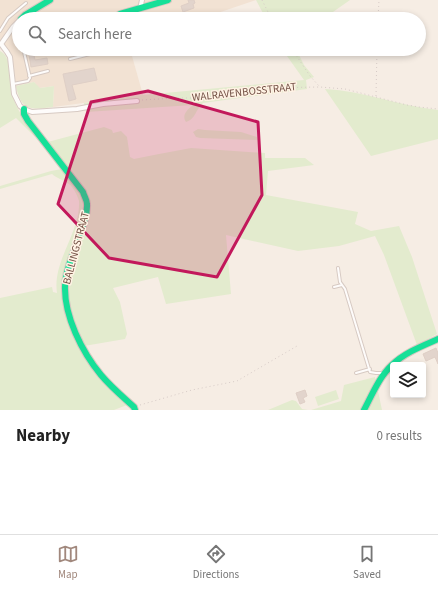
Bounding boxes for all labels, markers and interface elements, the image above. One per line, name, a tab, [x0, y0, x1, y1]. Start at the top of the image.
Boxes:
search box	[12, 12, 426, 56]
icon: search	[26, 23, 48, 45]
text: Search here	[58, 24, 132, 45]
street label: WALRAVENBOSSTRAAT	[191, 79, 297, 105]
street label: BALLINGSTRAAT	[59, 210, 93, 286]
map controls	[390, 362, 426, 398]
button: layers	[390, 362, 426, 398]
text: Nearby	[16, 424, 70, 448]
text: 0 results	[377, 427, 422, 445]
tab: Map	[57, 543, 79, 582]
tab: Directions	[193, 543, 239, 582]
tab: Saved	[353, 543, 381, 582]

